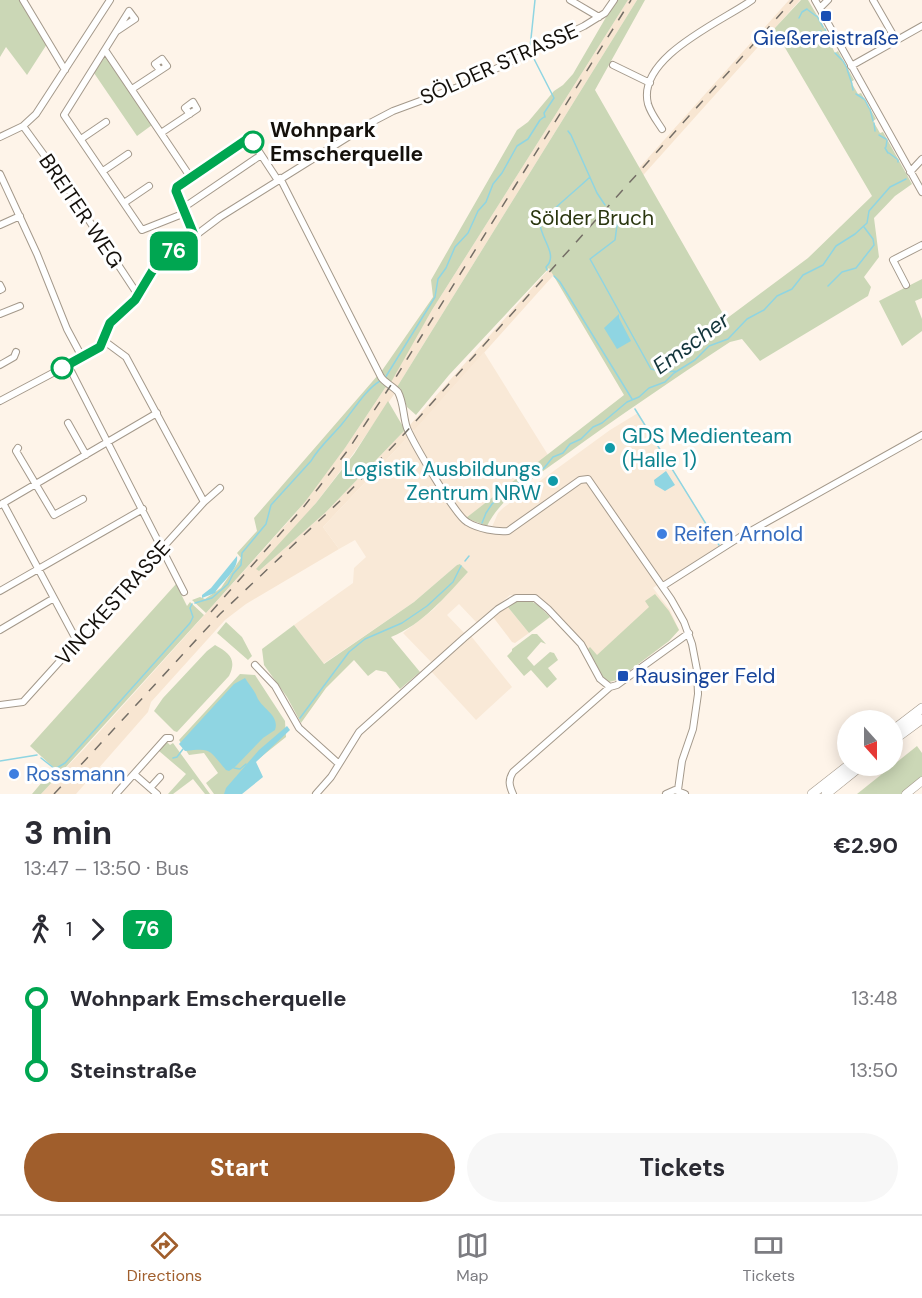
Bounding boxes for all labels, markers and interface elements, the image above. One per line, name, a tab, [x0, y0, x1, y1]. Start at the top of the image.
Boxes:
marker: Gießereistraße	[819, 9, 833, 23]
street label: SÖLDER STRASSE	[416, 17, 582, 111]
place label: Gießereistraße	[753, 24, 899, 52]
place label: Wohnpark Emscherquelle	[270, 116, 423, 168]
marker: Wohnpark Emscherquelle	[242, 131, 264, 153]
street label: BREITER WEG	[33, 149, 129, 273]
park label: Sölder Bruch	[530, 204, 654, 232]
line badge: 76	[147, 232, 201, 270]
text: 76	[162, 237, 186, 265]
water label: Emscher	[647, 305, 736, 381]
unlabelled marker	[51, 357, 73, 379]
place label: GDS Medienteam (Halle 1)	[622, 422, 792, 474]
marker: GDS Medienteam (Halle 1)	[603, 441, 617, 455]
place label: Logistik Ausbildungs Zentrum NRW	[343, 455, 541, 507]
marker: Logistik Ausbildungs Zentrum NRW	[546, 474, 560, 488]
place label: Reifen Arnold	[674, 520, 803, 548]
marker: Reifen Arnold	[655, 527, 669, 541]
street label: VINCKESTRASSE	[49, 535, 177, 671]
place label: Rausinger Feld	[635, 662, 775, 690]
marker: Rausinger Feld	[616, 669, 630, 683]
north arrow	[837, 710, 903, 776]
map controls	[837, 710, 903, 776]
place label: Rossmann	[26, 760, 126, 788]
marker: Rossmann	[7, 767, 21, 781]
text: 3 min	[24, 811, 112, 854]
text: €2.90	[834, 831, 898, 860]
text: 13:47 – 13:50 · Bus	[24, 855, 189, 881]
icon: walk	[24, 913, 57, 946]
icon: forward	[81, 913, 114, 946]
text: 76	[135, 915, 160, 943]
text: 1	[66, 916, 72, 942]
text: Wohnpark Emscherquelle	[70, 984, 346, 1013]
text: 13:48	[852, 985, 898, 1011]
text: Steinstraße	[70, 1056, 197, 1085]
text: 13:50	[850, 1057, 898, 1083]
button: Start	[24, 1133, 455, 1202]
button: Tickets	[467, 1133, 898, 1202]
tab: Directions	[127, 1229, 202, 1286]
tab: Map	[456, 1229, 489, 1286]
tab: Tickets	[743, 1229, 795, 1286]

